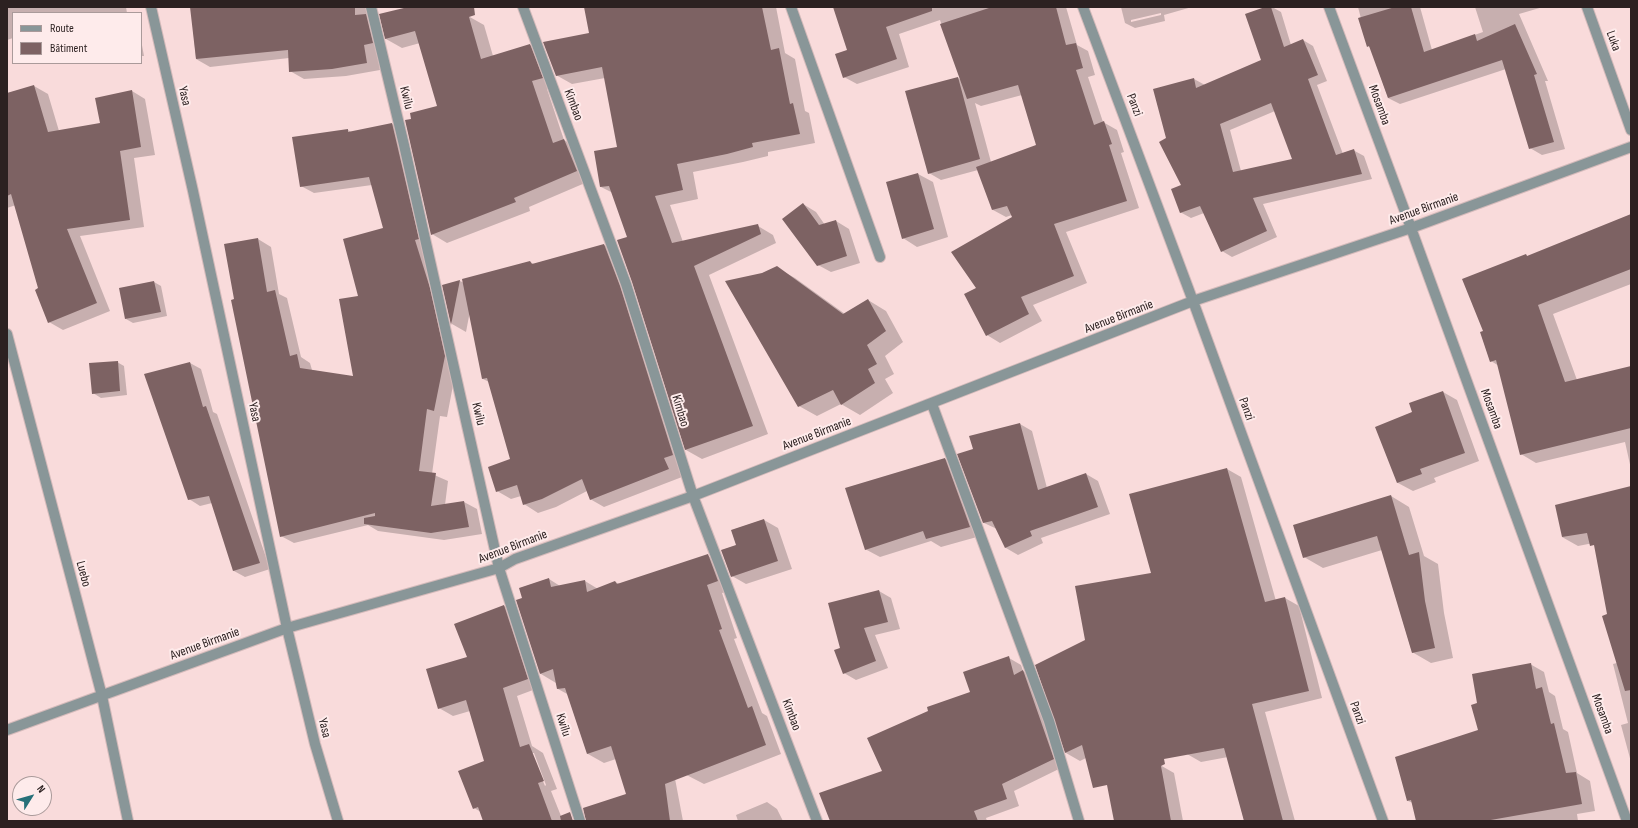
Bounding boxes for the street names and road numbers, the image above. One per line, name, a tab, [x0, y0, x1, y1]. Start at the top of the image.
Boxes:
street label: Luka	[1602, 29, 1624, 53]
street label: Mosamba	[1365, 83, 1393, 127]
street label: Yasa	[174, 85, 194, 107]
street label: Kwilu	[396, 85, 416, 111]
street label: Kimbao	[560, 87, 586, 123]
street label: Panzi	[1123, 91, 1145, 119]
street label: Avenue Birmanie	[1387, 189, 1461, 229]
street label: Avenue Birmanie	[1082, 297, 1156, 337]
street label: Mosamba	[1477, 387, 1505, 431]
street label: Kimbao	[668, 393, 692, 429]
street label: Panzi	[1235, 396, 1257, 422]
street label: Yasa	[244, 401, 264, 423]
street label: Kwilu	[468, 401, 488, 427]
street label: Avenue Birmanie	[780, 414, 854, 454]
street label: Avenue Birmanie	[476, 527, 550, 567]
street label: Luebo	[72, 559, 94, 589]
street label: Avenue Birmanie	[168, 624, 242, 664]
street label: Mosamba	[1588, 692, 1616, 736]
street label: Kimbao	[778, 697, 804, 733]
street label: Panzi	[1346, 700, 1368, 726]
street label: Kwilu	[552, 712, 574, 738]
street label: Yasa	[314, 717, 334, 739]

